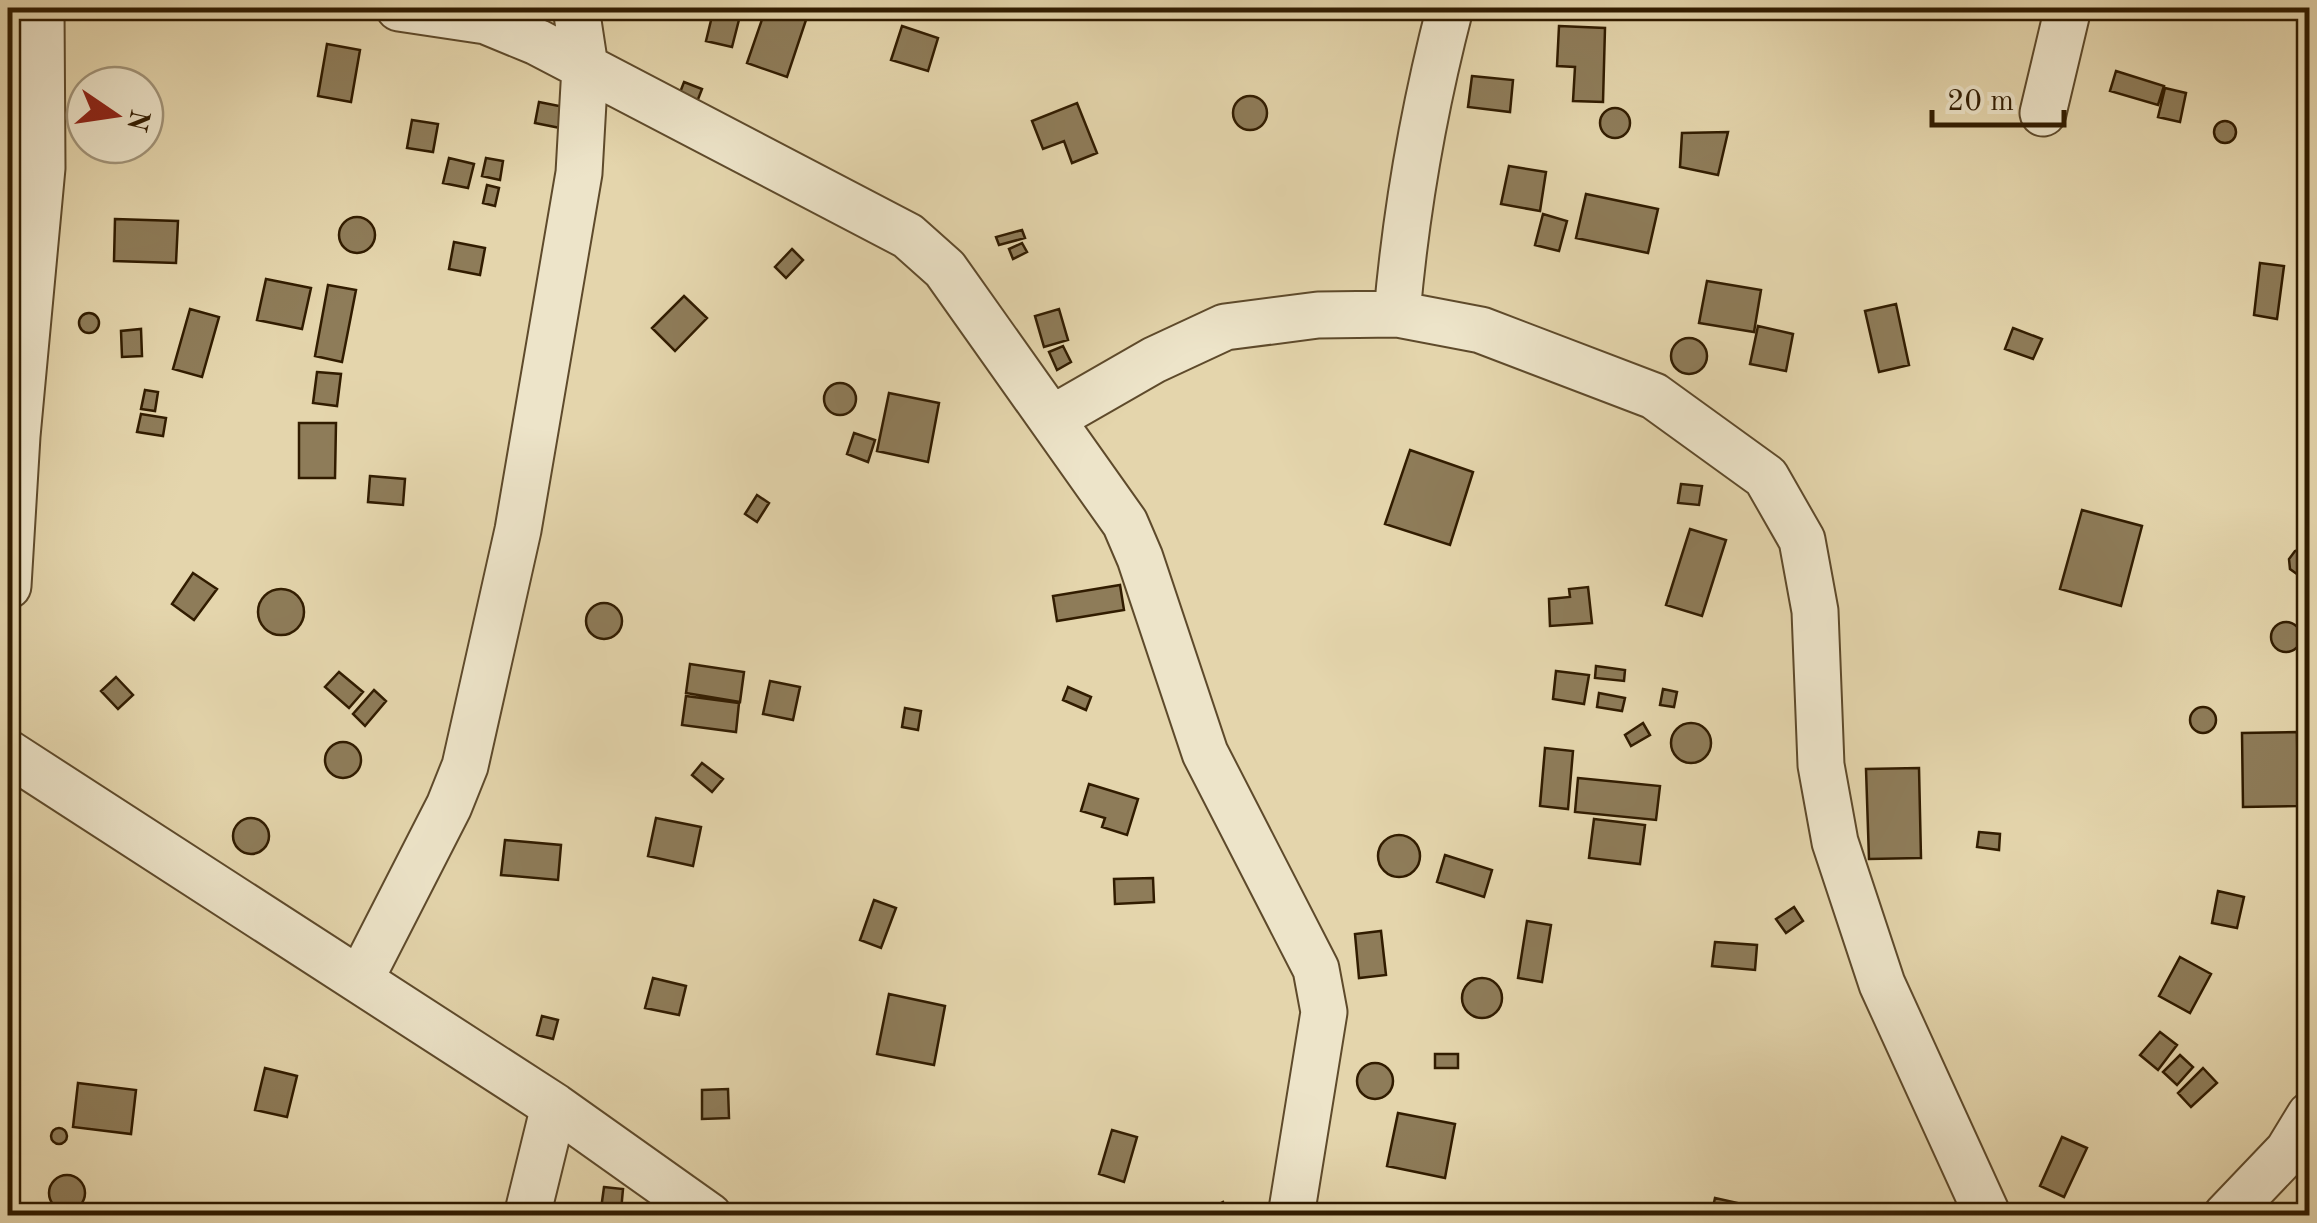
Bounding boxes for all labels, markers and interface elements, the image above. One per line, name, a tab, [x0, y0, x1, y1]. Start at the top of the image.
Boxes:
north arrow	[65, 65, 165, 165]
scale bar	[1932, 65, 2064, 127]
text: 20 m	[1947, 87, 2014, 117]
text: N	[120, 106, 152, 134]

